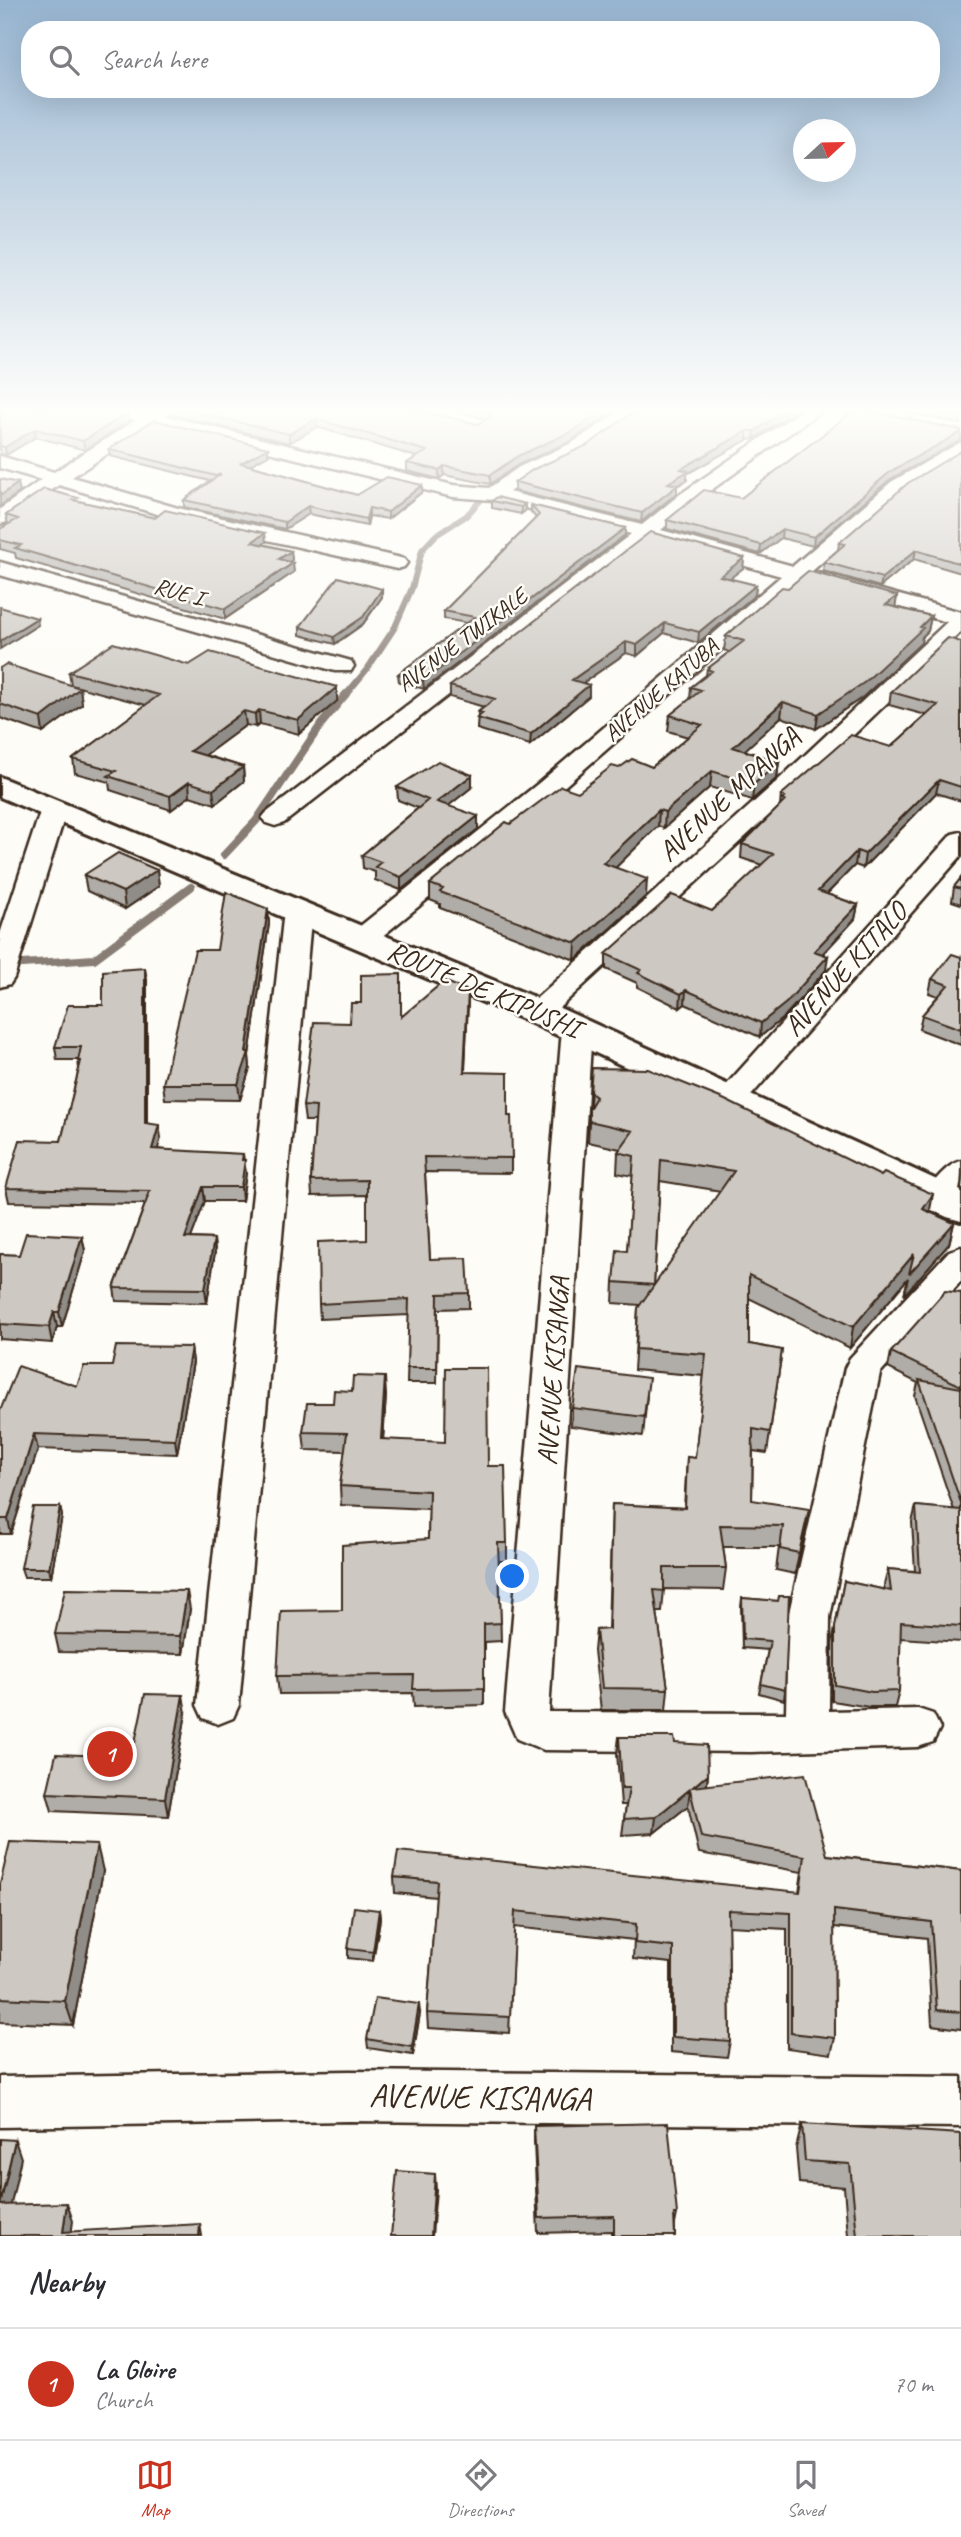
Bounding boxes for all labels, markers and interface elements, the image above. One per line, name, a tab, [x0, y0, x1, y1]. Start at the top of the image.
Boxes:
search box	[21, 21, 940, 98]
icon: search	[45, 41, 83, 79]
text: Search here	[101, 43, 207, 76]
north arrow	[793, 119, 856, 182]
street label: RUE I	[151, 571, 212, 614]
street label: AVENUE TWIKALE	[391, 580, 535, 698]
street label: AVENUE KATUBA	[598, 631, 725, 748]
street label: AVENUE MPANGA	[651, 719, 808, 869]
street label: AVENUE KITALO	[776, 893, 916, 1043]
street label: ROUTE DE KIPUSHI	[382, 933, 591, 1048]
street label: AVENUE KISANGA	[529, 1274, 577, 1466]
your location	[495, 1559, 529, 1593]
pin: 1	[87, 1728, 133, 1780]
street label: AVENUE KISANGA	[369, 2074, 593, 2120]
text: Nearby	[28, 2263, 104, 2301]
text: La Gloire	[95, 2353, 174, 2386]
text: 1	[46, 2370, 56, 2399]
text: 70 m	[894, 2370, 933, 2399]
text: Church	[95, 2386, 153, 2415]
tab: Map	[136, 2456, 174, 2522]
tab: Directions	[447, 2456, 514, 2522]
tab: Saved	[787, 2456, 825, 2522]

